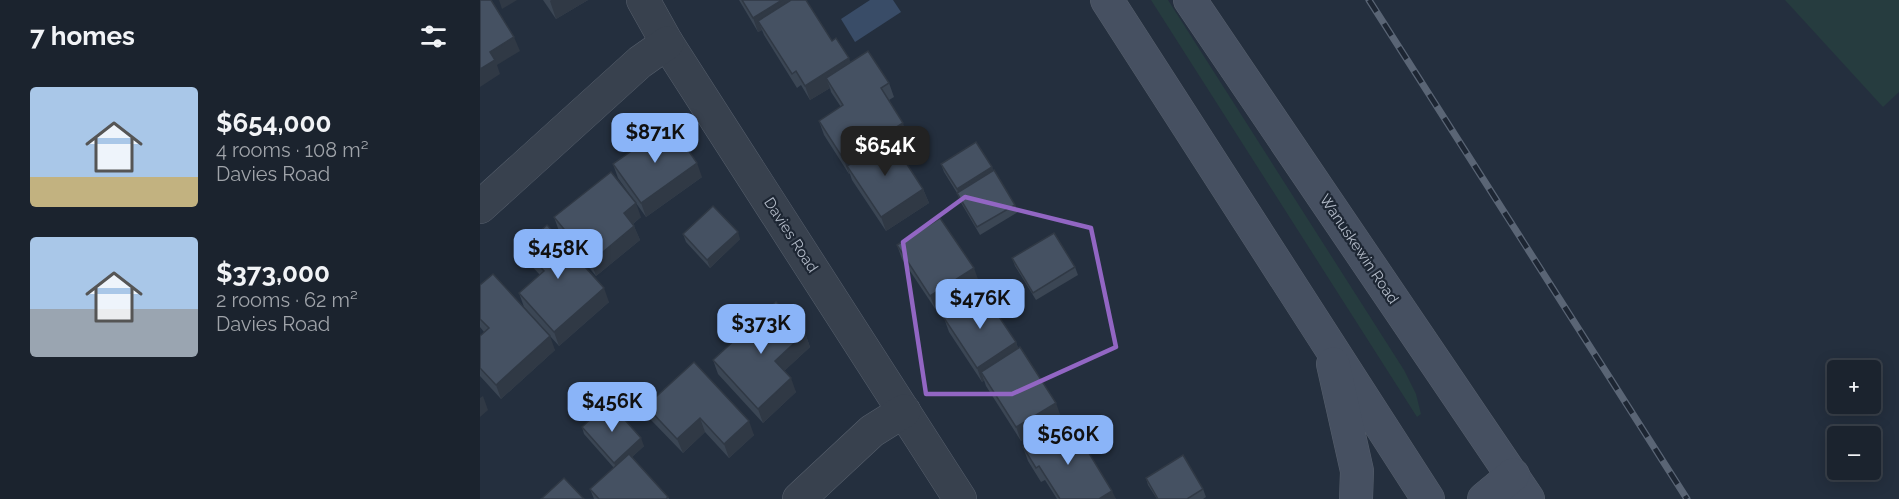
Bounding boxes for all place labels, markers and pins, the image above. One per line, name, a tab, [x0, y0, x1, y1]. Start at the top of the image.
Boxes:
pin: $871K	[613, 113, 697, 164]
pin: $654K	[843, 126, 927, 177]
pin: $458K	[516, 229, 600, 280]
pin: $476K	[938, 279, 1022, 330]
pin: $373K	[719, 304, 803, 355]
pin: $456K	[570, 382, 654, 433]
pin: $560K	[1026, 415, 1110, 466]

